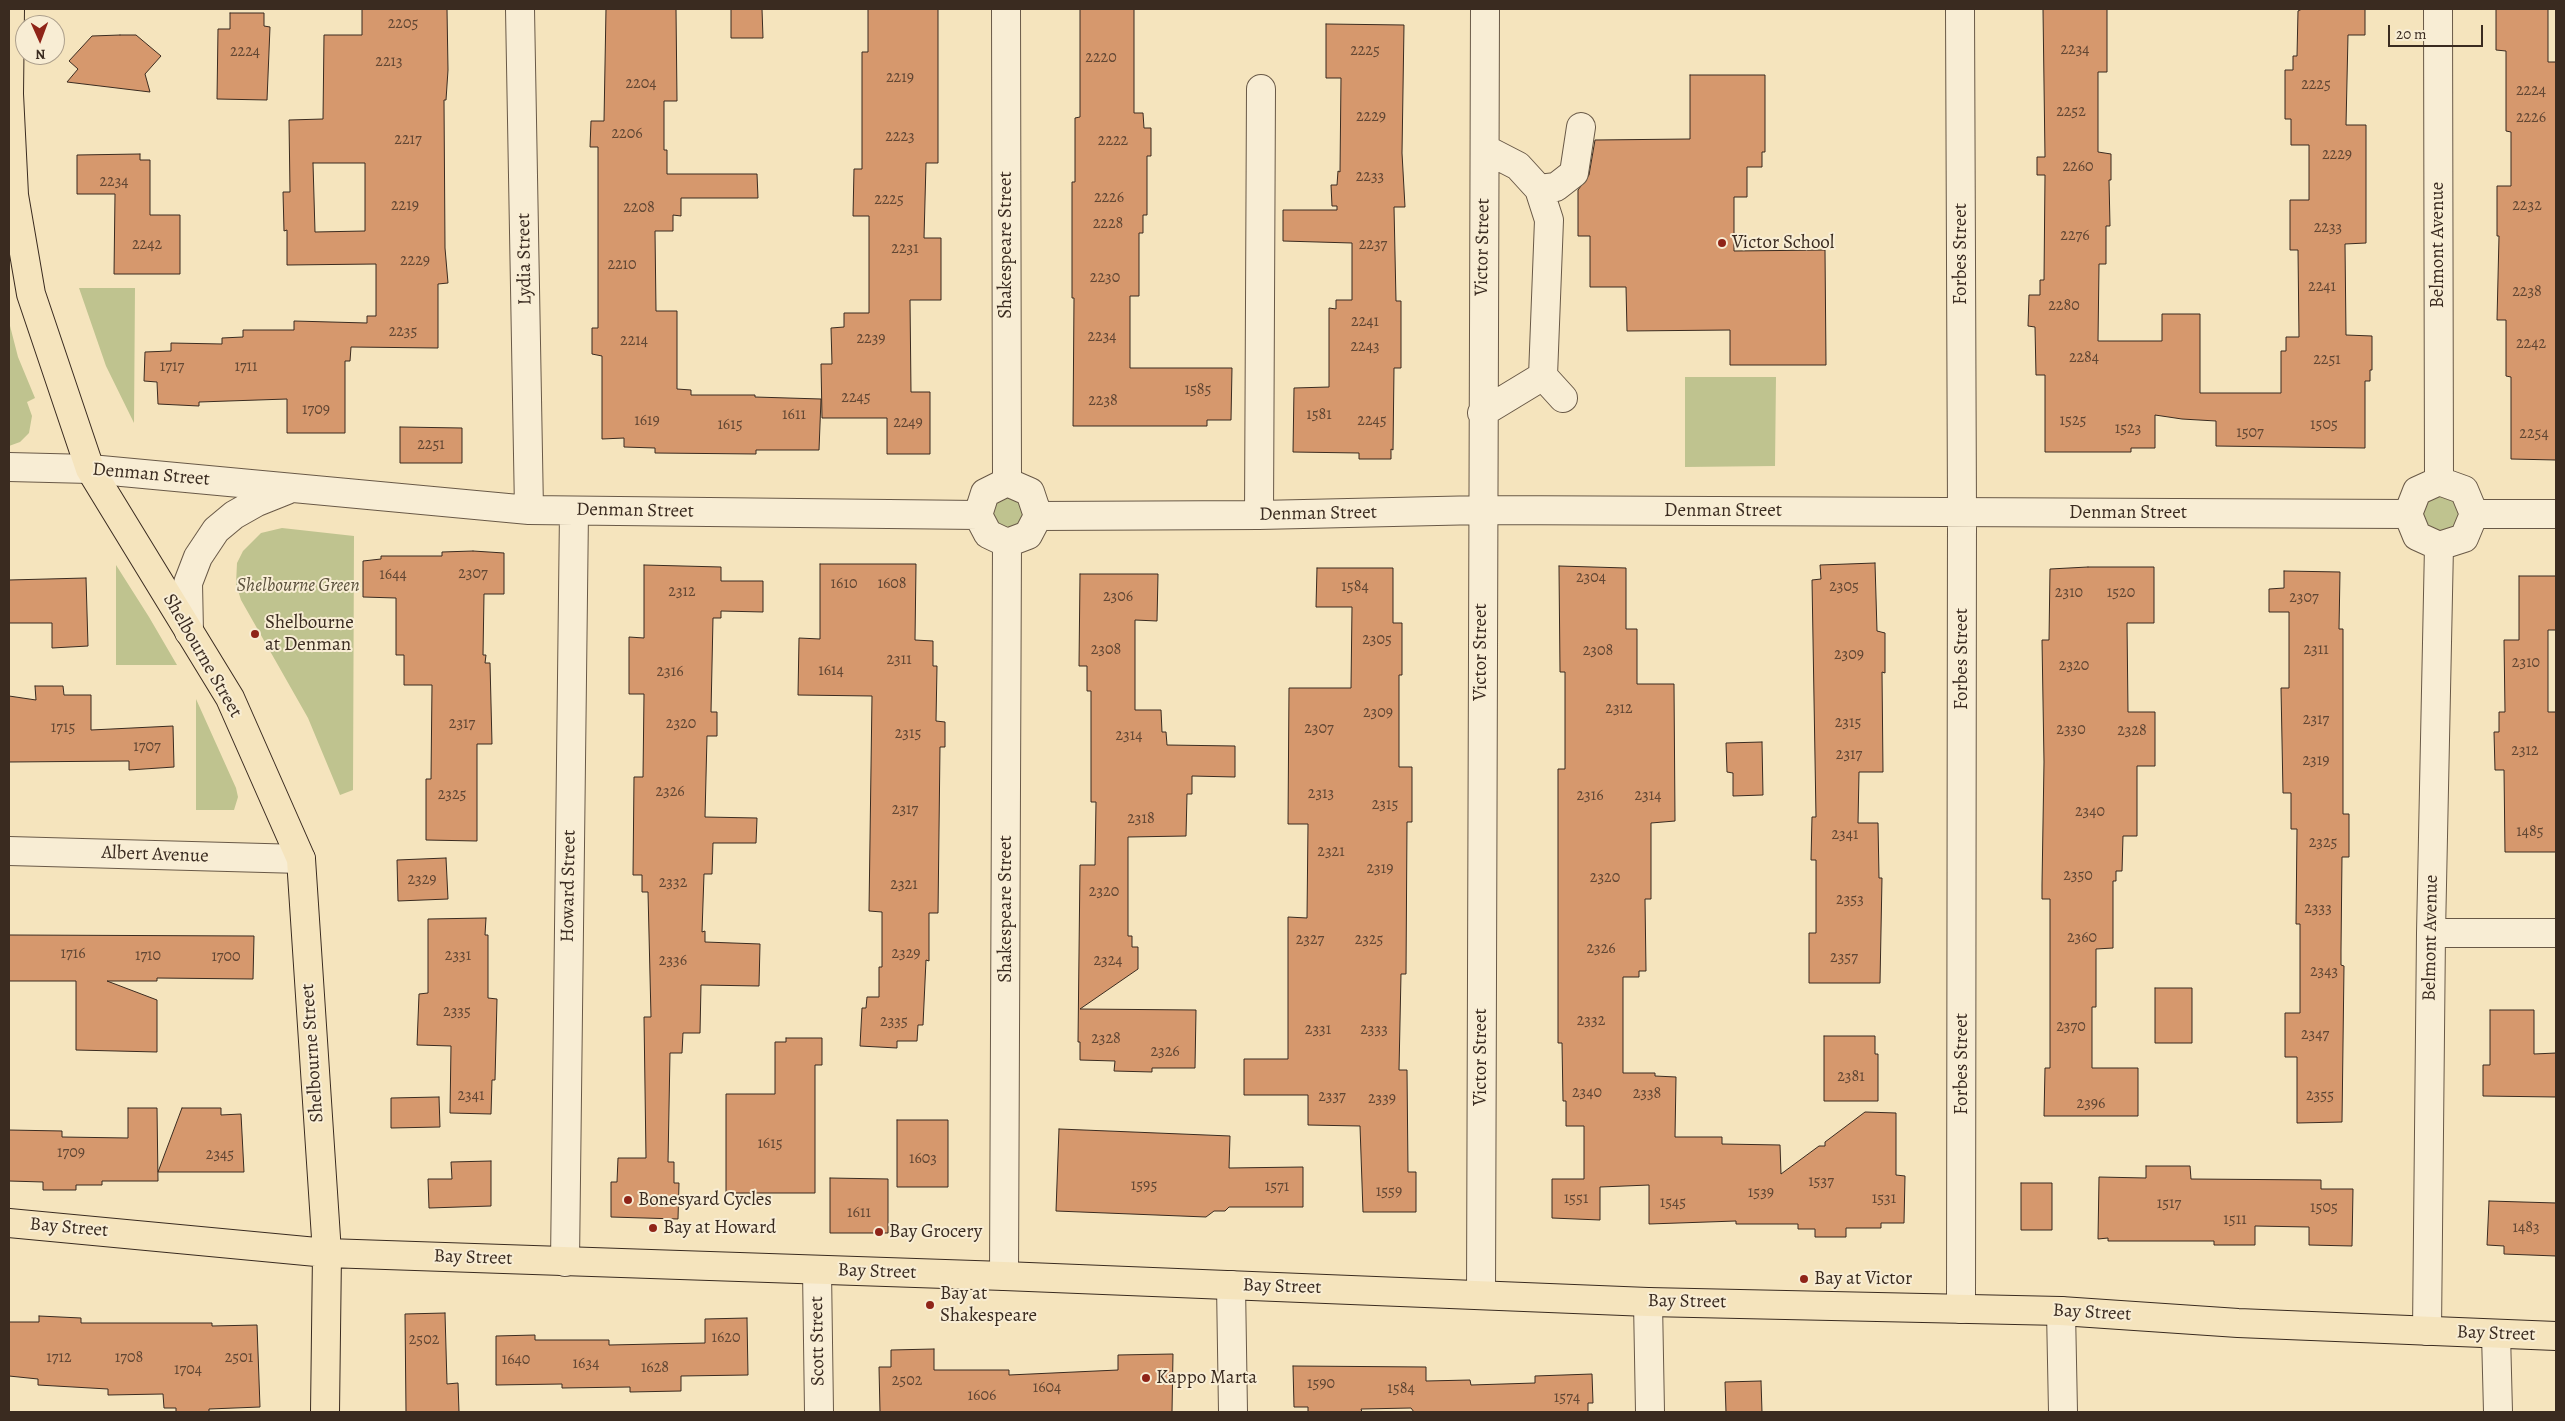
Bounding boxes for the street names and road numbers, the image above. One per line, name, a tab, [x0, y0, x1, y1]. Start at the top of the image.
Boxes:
street label: Shakespeare Street	[995, 171, 1017, 319]
street label: Belmont Avenue	[2427, 182, 2449, 308]
street label: Victor Street	[1471, 198, 1495, 296]
street label: Forbes Street	[1950, 203, 1972, 305]
street label: Lydia Street	[513, 213, 537, 305]
street label: Denman Street	[91, 459, 211, 491]
street label: Denman Street	[576, 499, 694, 523]
street label: Denman Street	[1664, 500, 1782, 522]
street label: Denman Street	[1259, 502, 1377, 526]
street label: Denman Street	[2069, 502, 2187, 524]
street label: Shelbourne Street	[157, 590, 247, 722]
street label: Victor Street	[1470, 603, 1492, 701]
street label: Forbes Street	[1951, 608, 1973, 710]
street label: Howard Street	[557, 829, 581, 943]
street label: Shakespeare Street	[995, 835, 1017, 983]
street label: Albert Avenue	[101, 842, 209, 868]
street label: Belmont Avenue	[2418, 875, 2444, 1001]
street label: Shelbourne Street	[297, 983, 329, 1123]
street label: Victor Street	[1470, 1008, 1492, 1106]
street label: Forbes Street	[1951, 1013, 1973, 1115]
street label: Bay Street	[29, 1213, 109, 1243]
street label: Bay Street	[433, 1245, 513, 1271]
street label: Bay Street	[837, 1259, 917, 1285]
street label: Bay Street	[1242, 1274, 1322, 1300]
street label: Bay Street	[1647, 1290, 1727, 1314]
street label: Scott Street	[806, 1296, 830, 1386]
street label: Bay Street	[2052, 1300, 2132, 1326]
street label: Bay Street	[2456, 1321, 2536, 1347]

